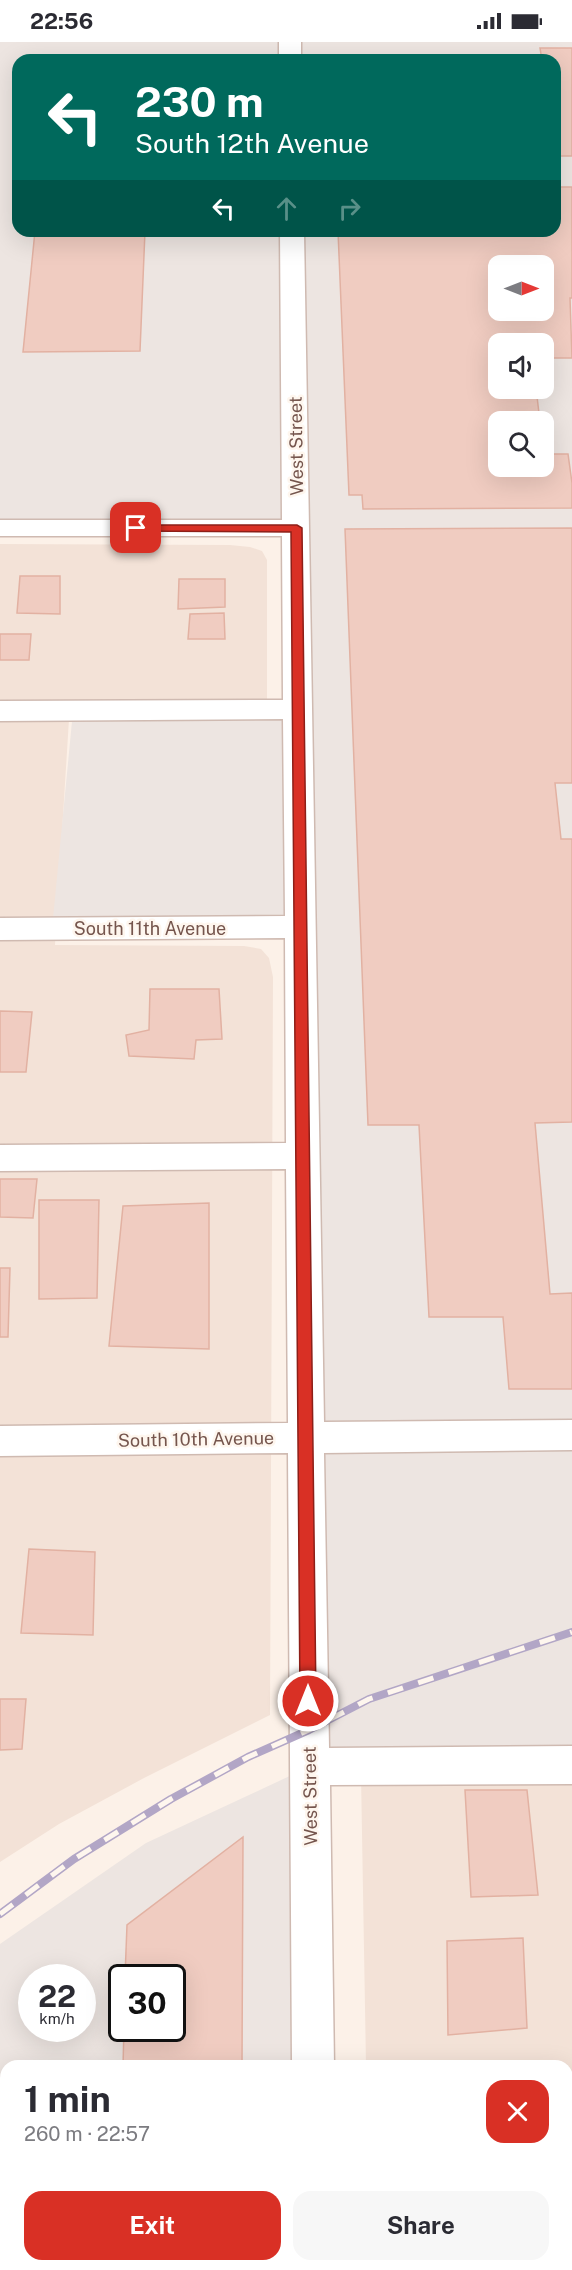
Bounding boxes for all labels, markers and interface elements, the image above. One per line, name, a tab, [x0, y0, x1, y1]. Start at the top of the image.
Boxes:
text: 22:56	[30, 8, 93, 34]
text: 230 m	[135, 77, 264, 126]
icon: left	[36, 78, 114, 156]
text: South 12th Avenue	[135, 127, 369, 159]
icon: left	[207, 192, 240, 225]
icon: ahead	[270, 192, 303, 225]
icon: right	[333, 192, 366, 225]
north arrow	[488, 255, 554, 321]
map controls	[488, 255, 554, 477]
button: sound	[488, 333, 554, 399]
street label: West Street	[285, 396, 307, 496]
button: search	[488, 411, 554, 477]
pin	[110, 502, 161, 553]
icon: arrive	[119, 511, 152, 544]
street label: South 11th Avenue	[74, 918, 226, 939]
street label: South 10th Avenue	[118, 1427, 274, 1451]
position arrow	[276, 1669, 340, 1733]
street label: West Street	[299, 1746, 321, 1846]
speed limit sign: 30	[108, 1964, 186, 2042]
text: 22	[38, 1978, 76, 2014]
text: km/h	[39, 2010, 75, 2027]
text: 1 min	[24, 2078, 111, 2120]
button: close	[486, 2080, 549, 2143]
text: 260 m · 22:57	[24, 2122, 150, 2146]
button: Exit	[24, 2191, 281, 2260]
button: Share	[293, 2191, 549, 2260]

